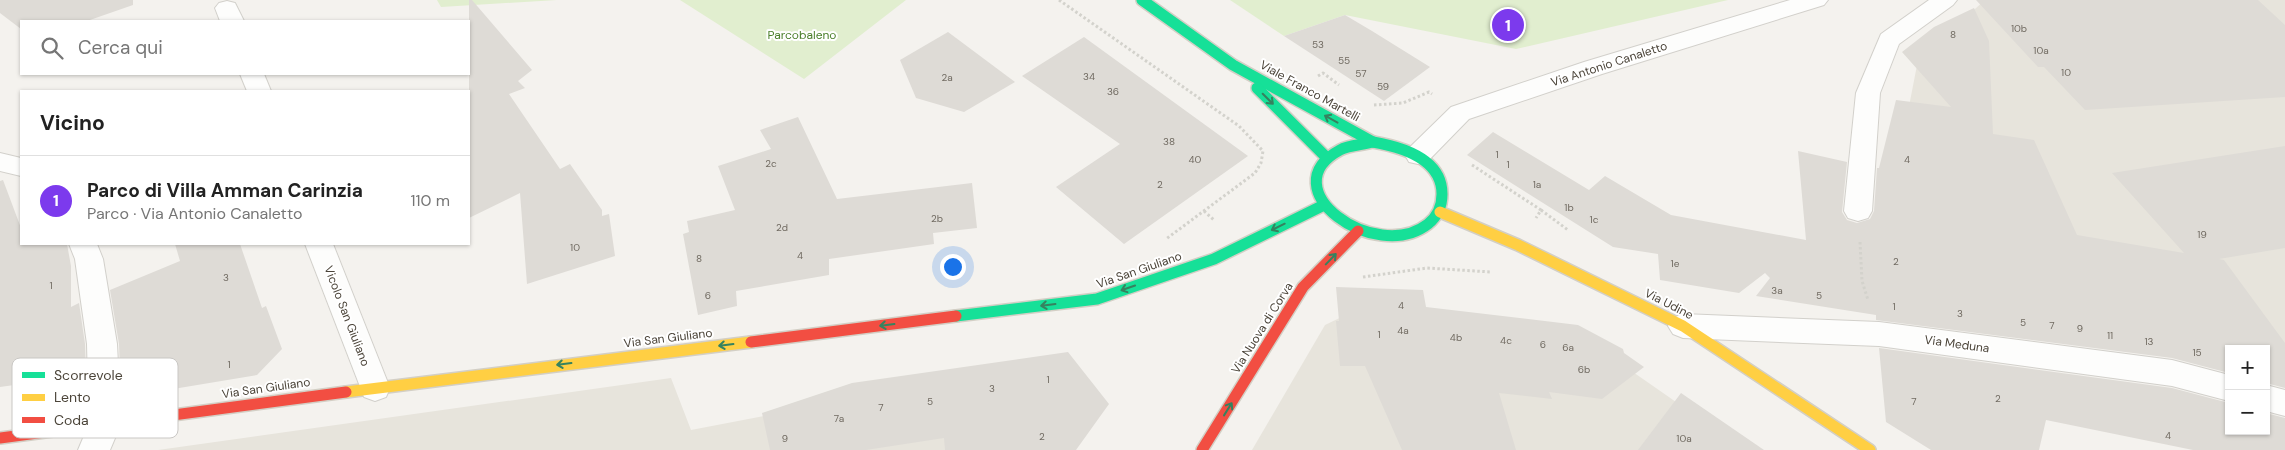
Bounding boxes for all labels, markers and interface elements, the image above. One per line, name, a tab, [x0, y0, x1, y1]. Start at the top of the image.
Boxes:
pin: 1	[1492, 6, 1524, 44]
search box	[20, 20, 470, 75]
house number: 10b	[2011, 22, 2027, 35]
park label: Parcobaleno	[768, 27, 836, 43]
house number: 8	[1950, 28, 1956, 41]
icon: search	[38, 34, 66, 62]
text: Cerca qui	[78, 35, 163, 60]
house number: 53	[1312, 38, 1324, 51]
street label: Via Antonio Canaletto	[1549, 38, 1669, 90]
house number: 10a	[2033, 44, 2049, 57]
house number: 55	[1338, 54, 1350, 67]
street label: Viale Franco Martelli	[1257, 57, 1363, 125]
house number: 10	[2061, 66, 2071, 79]
house number: 57	[1355, 67, 1367, 80]
house number: 34	[1083, 70, 1095, 83]
house number: 2a	[941, 71, 953, 84]
house number: 59	[1377, 80, 1389, 93]
house number: 36	[1107, 85, 1119, 98]
one-way arrow	[1261, 93, 1274, 105]
text: Vicino	[40, 109, 105, 137]
one-way arrow	[1323, 114, 1338, 124]
house number: 38	[1163, 135, 1175, 148]
house number: 1	[1495, 148, 1499, 161]
house number: 40	[1189, 153, 1202, 166]
house number: 4	[1904, 153, 1910, 166]
house number: 2c	[765, 157, 777, 170]
house number: 1	[1506, 158, 1510, 171]
text: Parco di Villa Amman Carinzia	[87, 178, 363, 203]
house number: 2	[1157, 178, 1163, 191]
house number: 1a	[1533, 178, 1541, 191]
text: 1	[53, 190, 59, 211]
text: 110 m	[411, 190, 450, 211]
house number: 1b	[1564, 201, 1574, 214]
text: Parco · Via Antonio Canaletto	[87, 203, 302, 224]
house number: 2b	[931, 212, 943, 225]
house number: 1c	[1590, 213, 1599, 226]
house number: 2d	[776, 221, 788, 234]
one-way arrow	[1271, 222, 1286, 232]
house number: 19	[2197, 228, 2207, 241]
house number: 10	[570, 241, 580, 254]
street label: Via San Giuliano	[1094, 248, 1184, 292]
house number: 4	[797, 249, 803, 262]
house number: 8	[696, 252, 702, 265]
one-way arrow	[1324, 253, 1337, 265]
your location	[940, 254, 966, 280]
house number: 2	[1893, 255, 1899, 268]
house number: 1e	[1671, 257, 1680, 270]
street label: Vicolo San Giuliano	[320, 263, 374, 369]
house number: 3	[223, 271, 229, 284]
house number: 1	[49, 279, 53, 292]
street label: Via Nuova di Corva	[1227, 279, 1297, 377]
one-way arrow	[1121, 284, 1136, 293]
house number: 3a	[1771, 284, 1783, 297]
street label: Via Udine	[1642, 285, 1696, 323]
house number: 6	[705, 289, 711, 302]
house number: 5	[1816, 289, 1822, 302]
house number: 4	[1398, 299, 1404, 312]
one-way arrow	[1041, 300, 1057, 310]
house number: 1	[1892, 300, 1896, 313]
house number: 3	[1957, 307, 1963, 320]
house number: 5	[2020, 316, 2026, 329]
house number: 7	[2049, 319, 2055, 332]
one-way arrow	[879, 320, 895, 330]
house number: 9	[2077, 322, 2083, 335]
house number: 4a	[1397, 324, 1409, 337]
street label: Via San Giuliano	[623, 325, 713, 351]
house number: 1	[1377, 328, 1381, 341]
house number: 11	[2107, 329, 2113, 342]
house number: 4b	[1450, 331, 1462, 344]
street label: Via Meduna	[1924, 332, 1990, 356]
house number: 4c	[1500, 334, 1512, 347]
house number: 13	[2144, 335, 2154, 348]
house number: 6	[1540, 338, 1546, 351]
one-way arrow	[718, 340, 734, 350]
house number: 6a	[1562, 341, 1574, 354]
map controls	[2225, 345, 2270, 435]
button: +	[2225, 345, 2270, 390]
house number: 15	[2192, 346, 2202, 359]
legend	[12, 358, 178, 438]
house number: 1	[227, 358, 231, 371]
one-way arrow	[557, 359, 573, 369]
house number: 6b	[1578, 363, 1590, 376]
text: Scorrevole	[54, 366, 123, 384]
house number: 1	[1046, 373, 1050, 386]
street label: Via San Giuliano	[221, 374, 311, 402]
house number: 3	[989, 382, 995, 395]
text: Lento	[54, 388, 91, 406]
button: −	[2225, 390, 2270, 435]
house number: 2	[1995, 392, 2001, 405]
house number: 5	[927, 395, 933, 408]
house number: 7	[1911, 395, 1917, 408]
house number: 7	[878, 401, 884, 414]
one-way arrow	[1224, 402, 1234, 416]
text: Coda	[54, 411, 89, 429]
house number: 7a	[834, 412, 844, 425]
house number: 4	[2165, 429, 2171, 442]
house number: 2	[1039, 430, 1045, 443]
house number: 9	[782, 432, 788, 445]
house number: 10a	[1676, 432, 1692, 445]

